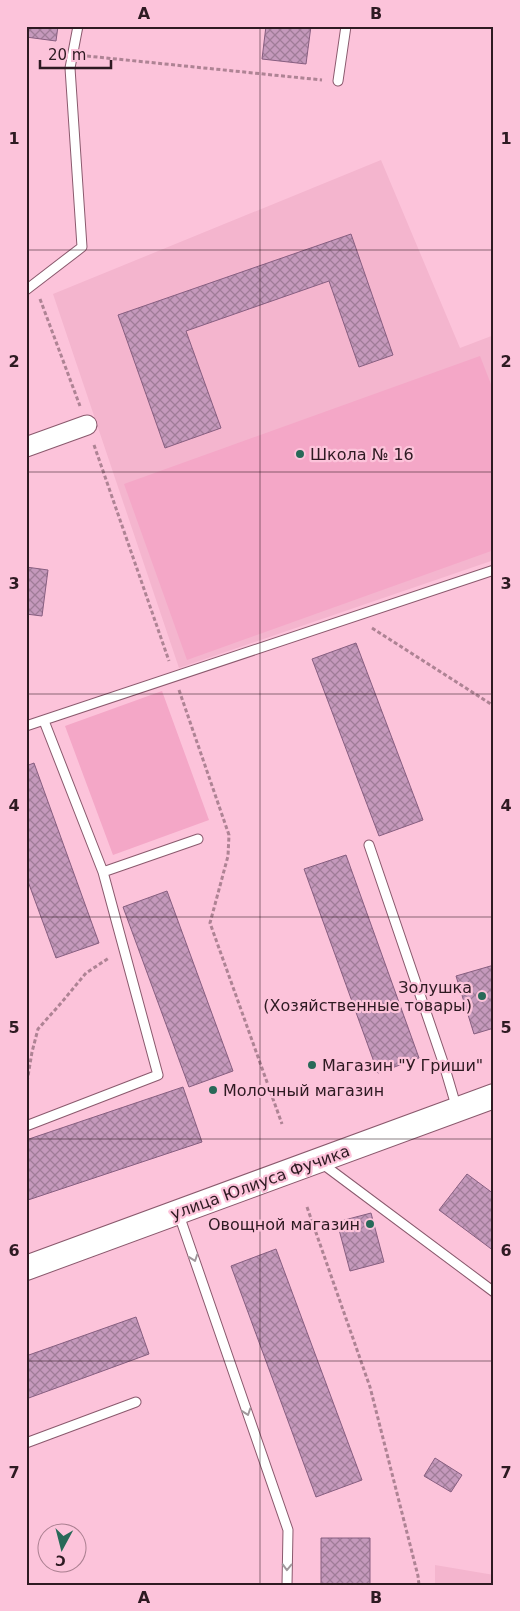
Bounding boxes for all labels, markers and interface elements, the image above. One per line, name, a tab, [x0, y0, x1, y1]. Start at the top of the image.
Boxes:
text: A	[138, 4, 151, 23]
text: B	[370, 4, 382, 23]
scale bar	[40, 38, 111, 70]
text: 20 m	[48, 46, 86, 64]
text: 1	[8, 129, 20, 148]
text: 1	[500, 129, 512, 148]
text: 2	[8, 352, 20, 371]
text: 2	[500, 352, 512, 371]
place label: Школа № 16	[310, 445, 414, 464]
marker: Школа № 16	[294, 448, 306, 460]
text: 3	[8, 574, 20, 593]
text: 3	[500, 574, 512, 593]
text: 4	[8, 796, 20, 815]
text: 4	[500, 796, 512, 815]
place label: Золушка (Хозяйственные товары)	[263, 978, 472, 1015]
marker: Золушка (Хозяйственные товары)	[476, 990, 488, 1002]
text: 5	[8, 1018, 20, 1037]
text: 5	[500, 1018, 512, 1037]
place label: Магазин "У Гриши"	[322, 1056, 483, 1075]
marker: Магазин "У Гриши"	[306, 1059, 318, 1071]
place label: Молочный магазин	[223, 1081, 384, 1100]
marker: Молочный магазин	[207, 1084, 219, 1096]
street label: улица Юлиуса Фучика	[168, 1141, 352, 1224]
place label: Овощной магазин	[208, 1215, 360, 1234]
marker: Овощной магазин	[364, 1218, 376, 1230]
text: 6	[8, 1241, 20, 1260]
text: 6	[500, 1241, 512, 1260]
one-way arrow	[188, 1253, 198, 1262]
one-way arrow	[241, 1407, 251, 1416]
text: 7	[8, 1463, 20, 1482]
text: 7	[500, 1463, 512, 1482]
north arrow	[38, 1524, 88, 1574]
text: С	[54, 1552, 66, 1569]
one-way arrow	[282, 1564, 292, 1572]
text: A	[138, 1588, 151, 1607]
text: B	[370, 1588, 382, 1607]

